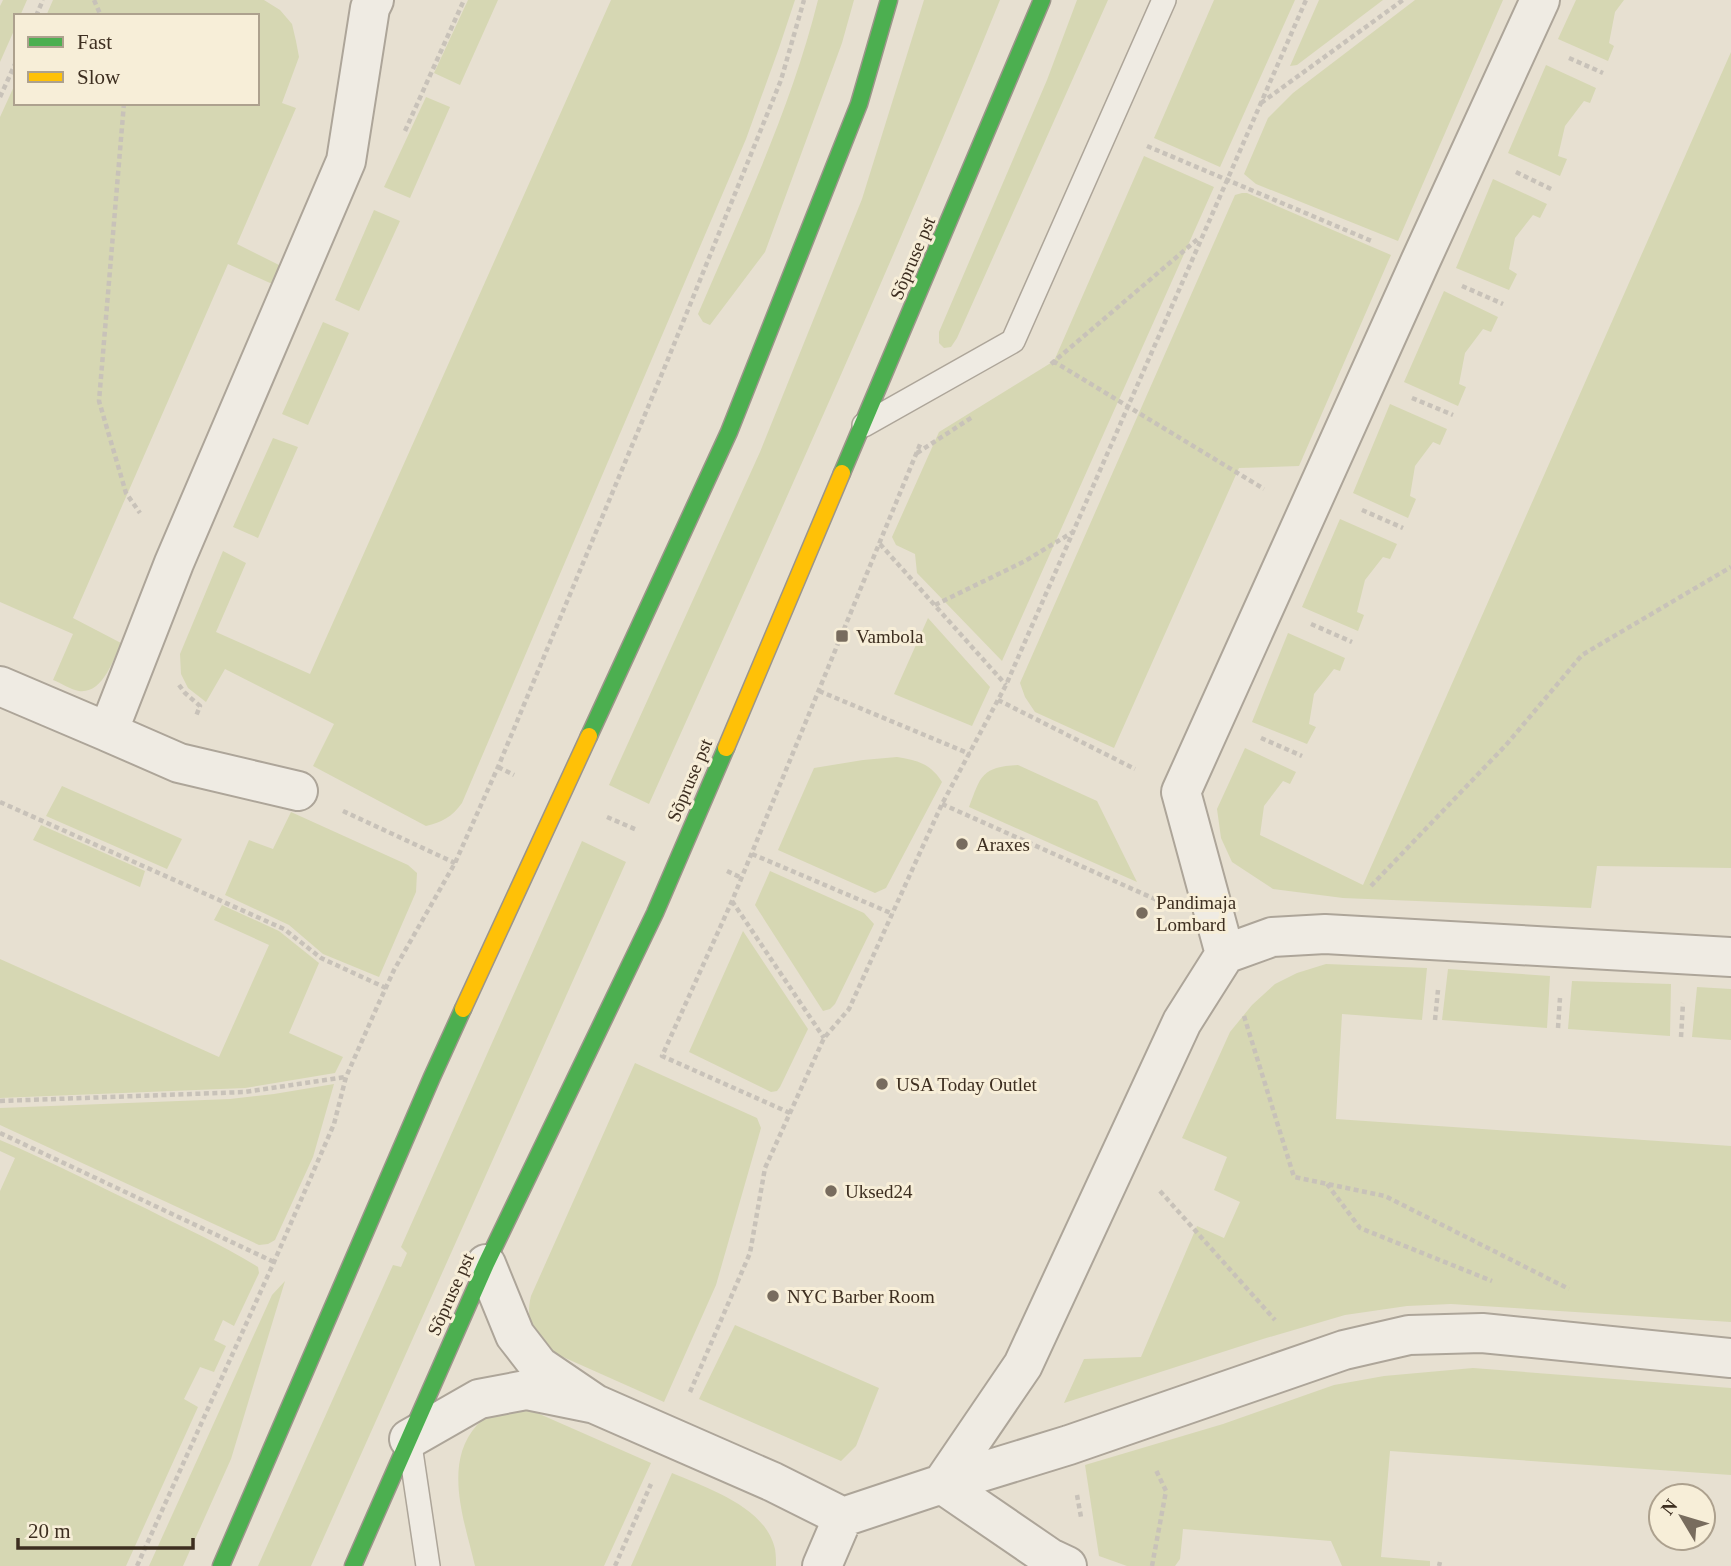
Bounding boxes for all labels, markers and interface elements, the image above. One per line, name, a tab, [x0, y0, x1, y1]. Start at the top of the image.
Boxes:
legend	[14, 14, 259, 105]
text: Fast	[77, 30, 112, 54]
text: Slow	[77, 65, 121, 89]
street label: Sõpruse pst	[886, 213, 940, 303]
place label: Vambola	[856, 626, 924, 647]
marker: Vambola	[834, 628, 850, 644]
street label: Sõpruse pst	[663, 735, 717, 825]
place label: Araxes	[976, 834, 1030, 855]
marker: Araxes	[954, 836, 970, 852]
place label: Pandimaja Lombard	[1156, 892, 1237, 935]
marker: Pandimaja Lombard	[1134, 905, 1150, 921]
place label: USA Today Outlet	[896, 1074, 1038, 1095]
marker: USA Today Outlet	[874, 1076, 890, 1092]
place label: Uksed24	[845, 1181, 913, 1202]
marker: Uksed24	[823, 1183, 839, 1199]
street label: Sõpruse pst	[423, 1249, 478, 1339]
place label: NYC Barber Room	[787, 1286, 935, 1307]
marker: NYC Barber Room	[765, 1288, 781, 1304]
north arrow	[1647, 1482, 1717, 1552]
text: N	[1656, 1495, 1682, 1519]
scale bar	[18, 1506, 192, 1550]
text: 20 m	[28, 1519, 71, 1543]

